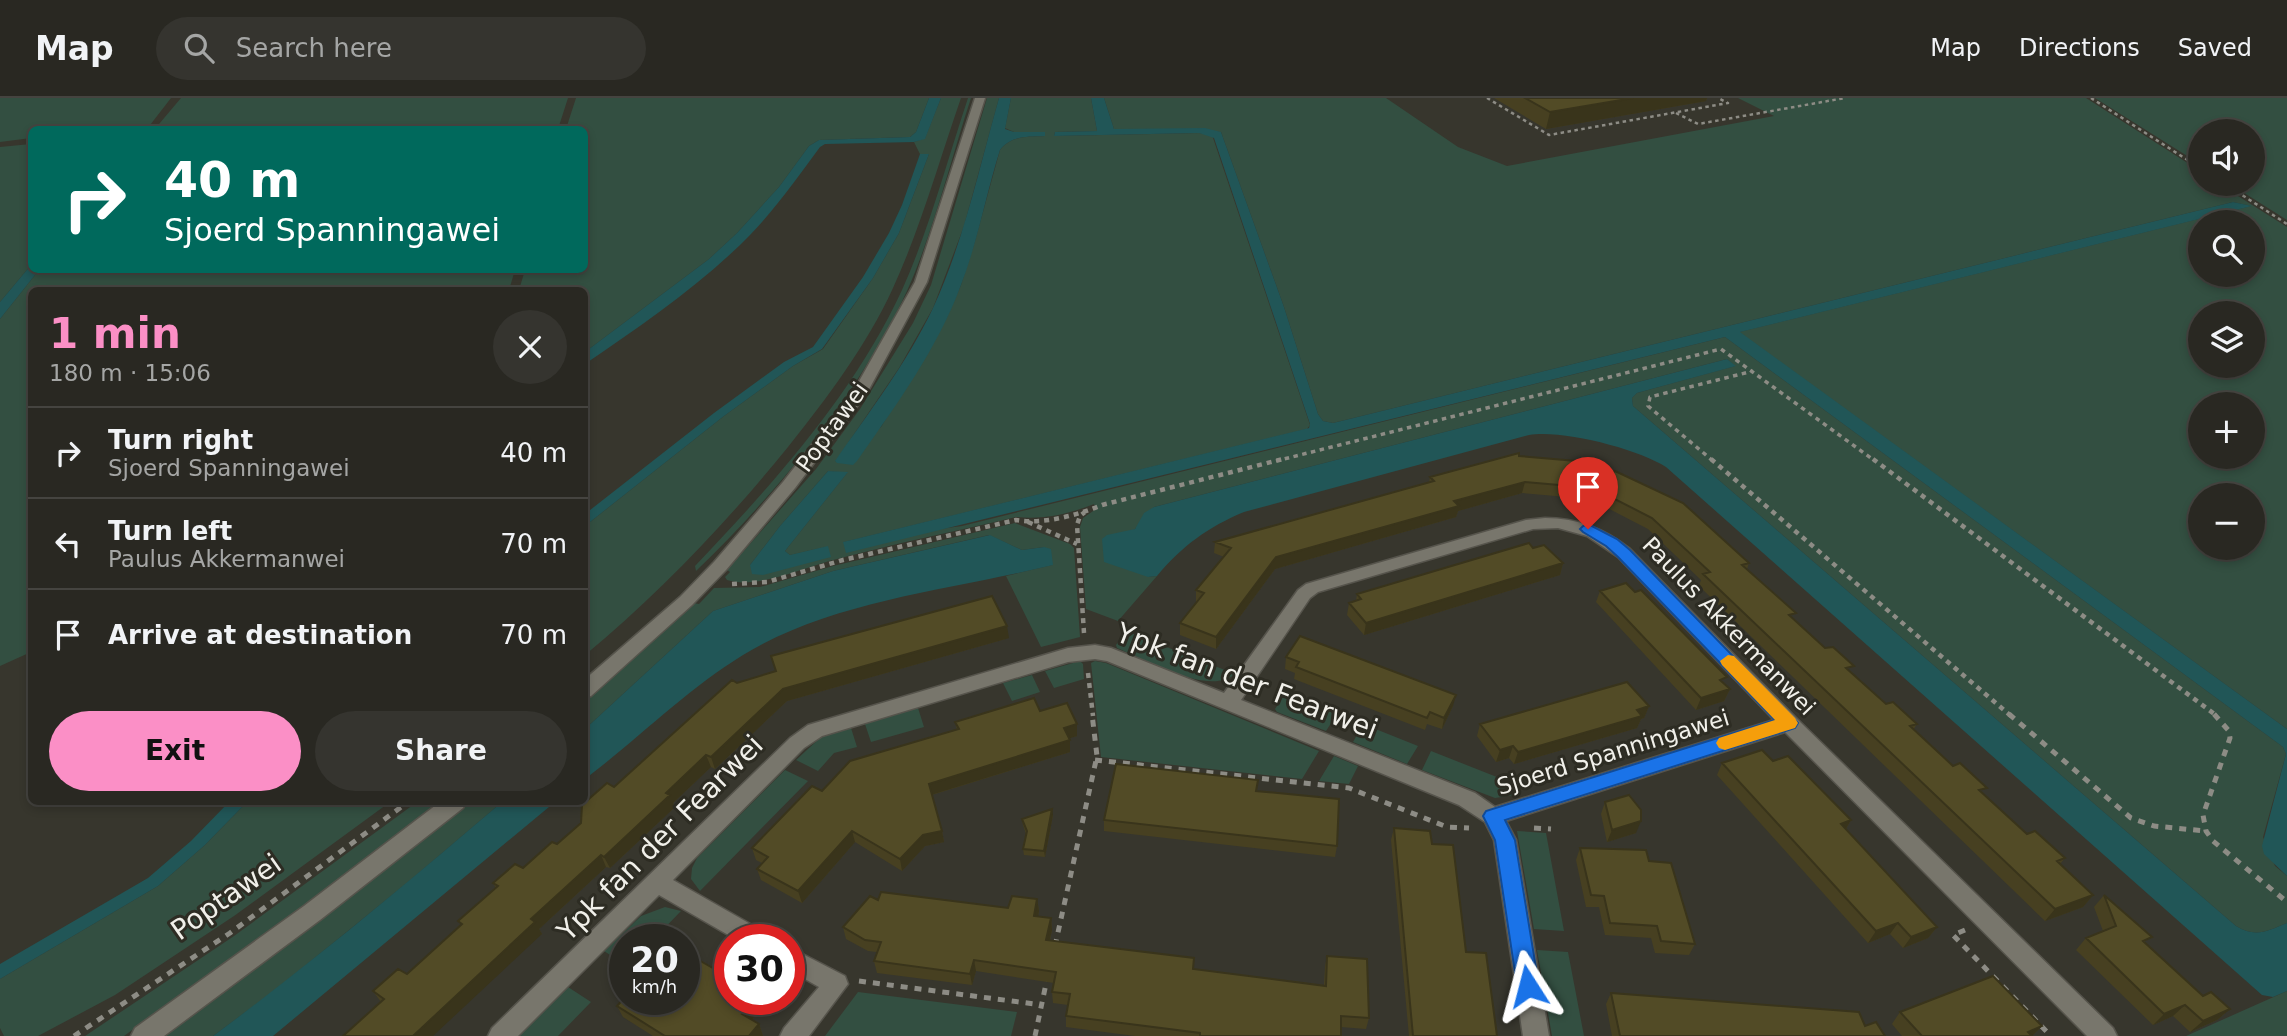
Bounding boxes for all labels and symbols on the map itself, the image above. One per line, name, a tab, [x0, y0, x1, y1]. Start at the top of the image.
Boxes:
street label: Poptawei	[791, 377, 873, 477]
pin	[1558, 457, 1618, 529]
street label: Paulus Akkermanwei	[1637, 532, 1821, 720]
street label: Ypk fan der Fearwei	[1111, 616, 1382, 746]
street label: Sjoerd Spanningawei	[1494, 704, 1732, 800]
street label: Ypk fan der Fearwei	[550, 728, 770, 948]
street label: Poptawei	[165, 847, 287, 947]
speed limit sign: 30	[714, 924, 805, 1015]
position arrow	[1491, 949, 1565, 1023]

